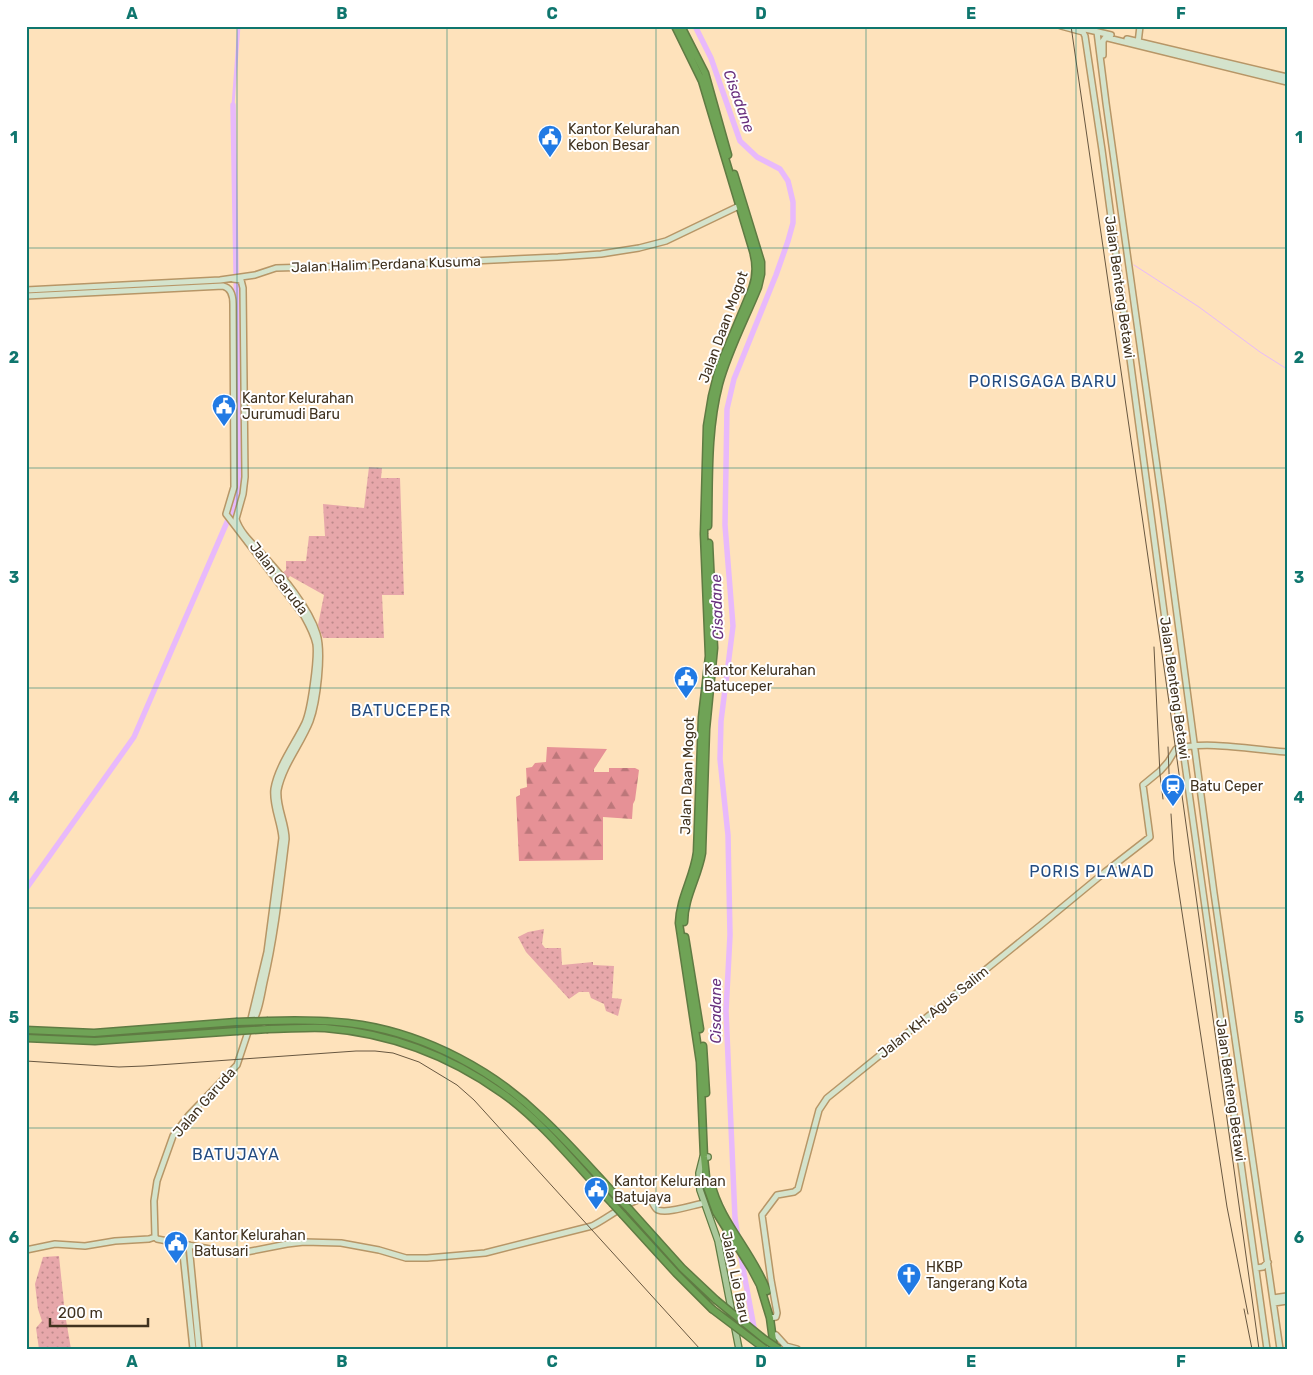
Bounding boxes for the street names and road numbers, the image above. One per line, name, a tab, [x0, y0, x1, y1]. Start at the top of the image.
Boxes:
street label: Jalan Benteng Betawi	[1101, 215, 1138, 359]
street label: Jalan Halim Perdana Kusuma	[291, 253, 481, 276]
street label: Jalan Daan Mogot	[695, 269, 752, 385]
street label: Jalan Garuda	[246, 539, 311, 618]
street label: Jalan Benteng Betawi	[1156, 616, 1193, 760]
street label: Jalan Daan Mogot	[677, 716, 698, 835]
street label: Jalan KH. Agus Salim	[875, 963, 992, 1062]
street label: Jalan Benteng Betawi	[1212, 1018, 1249, 1162]
street label: Jalan Garuda	[170, 1064, 239, 1141]
street label: Jalan Lio Baru	[718, 1230, 754, 1324]

